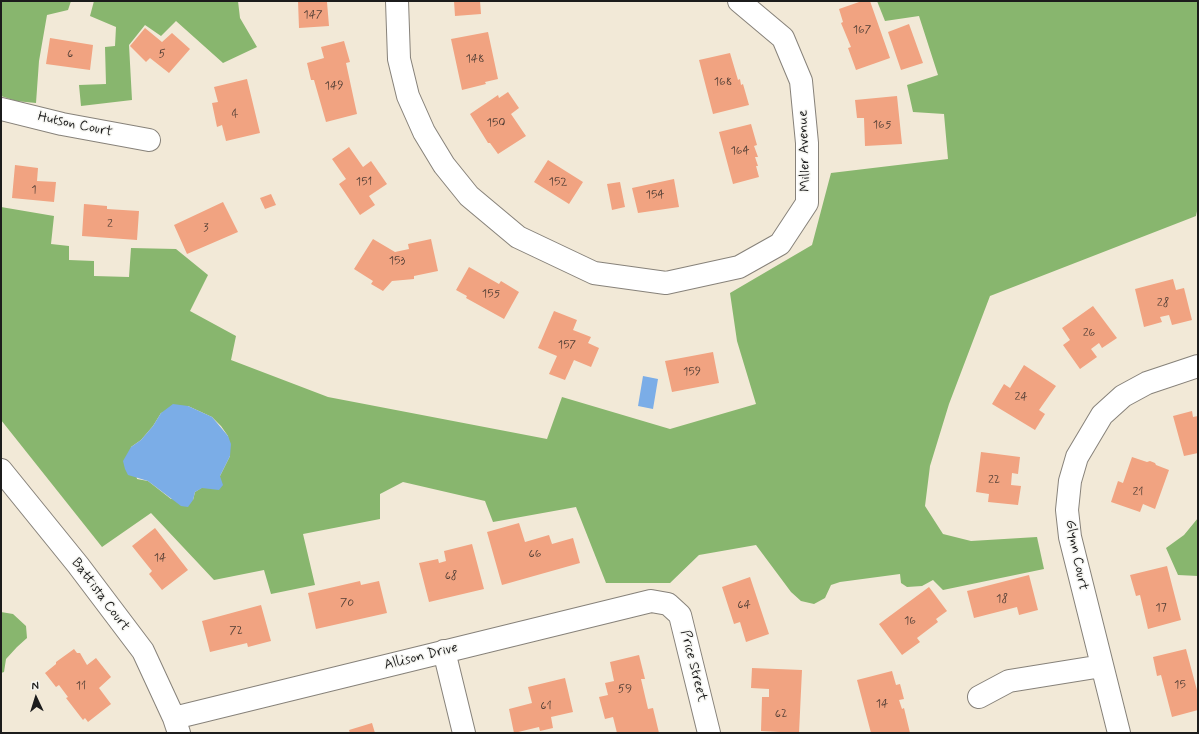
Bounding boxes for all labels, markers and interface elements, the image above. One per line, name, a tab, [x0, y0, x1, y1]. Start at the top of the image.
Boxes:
house number: 147	[303, 8, 323, 22]
house number: 167	[853, 23, 871, 37]
house number: 6	[67, 47, 73, 61]
house number: 5	[158, 47, 166, 61]
house number: 148	[465, 52, 485, 66]
house number: 168	[714, 75, 732, 89]
house number: 149	[325, 79, 343, 93]
house number: 4	[232, 107, 238, 121]
street label: Hutson Court	[36, 109, 114, 141]
street label: Miller Avenue	[795, 110, 815, 192]
house number: 150	[487, 116, 505, 130]
house number: 165	[873, 118, 891, 132]
house number: 164	[730, 144, 750, 158]
house number: 151	[356, 175, 372, 189]
house number: 152	[549, 175, 567, 189]
house number: 1	[31, 183, 37, 197]
house number: 154	[646, 188, 664, 202]
house number: 2	[107, 217, 113, 231]
house number: 3	[203, 221, 209, 235]
house number: 153	[389, 254, 405, 268]
house number: 155	[482, 287, 500, 301]
house number: 28	[1157, 296, 1169, 310]
house number: 26	[1083, 326, 1095, 340]
house number: 157	[558, 338, 576, 352]
house number: 159	[683, 365, 701, 379]
house number: 24	[1014, 390, 1028, 404]
house number: 22	[988, 473, 1000, 487]
house number: 21	[1132, 485, 1144, 499]
street label: Glynn Court	[1061, 518, 1091, 592]
house number: 66	[529, 547, 541, 561]
house number: 14	[154, 551, 166, 565]
street label: Battista Court	[67, 555, 133, 635]
house number: 68	[445, 569, 457, 583]
house number: 18	[996, 592, 1008, 606]
house number: 70	[340, 596, 354, 610]
house number: 64	[737, 598, 751, 612]
house number: 17	[1155, 601, 1167, 615]
house number: 16	[904, 614, 916, 628]
house number: 72	[229, 624, 243, 638]
street label: Price Street	[676, 629, 710, 703]
street label: Allison Drive	[382, 640, 460, 674]
north arrow	[16, 678, 56, 718]
house number: 15	[1174, 678, 1186, 692]
text: N	[31, 679, 39, 693]
house number: 11	[76, 679, 86, 693]
house number: 59	[618, 682, 632, 696]
house number: 14	[876, 697, 888, 711]
house number: 61	[540, 699, 552, 713]
house number: 62	[775, 707, 787, 721]

